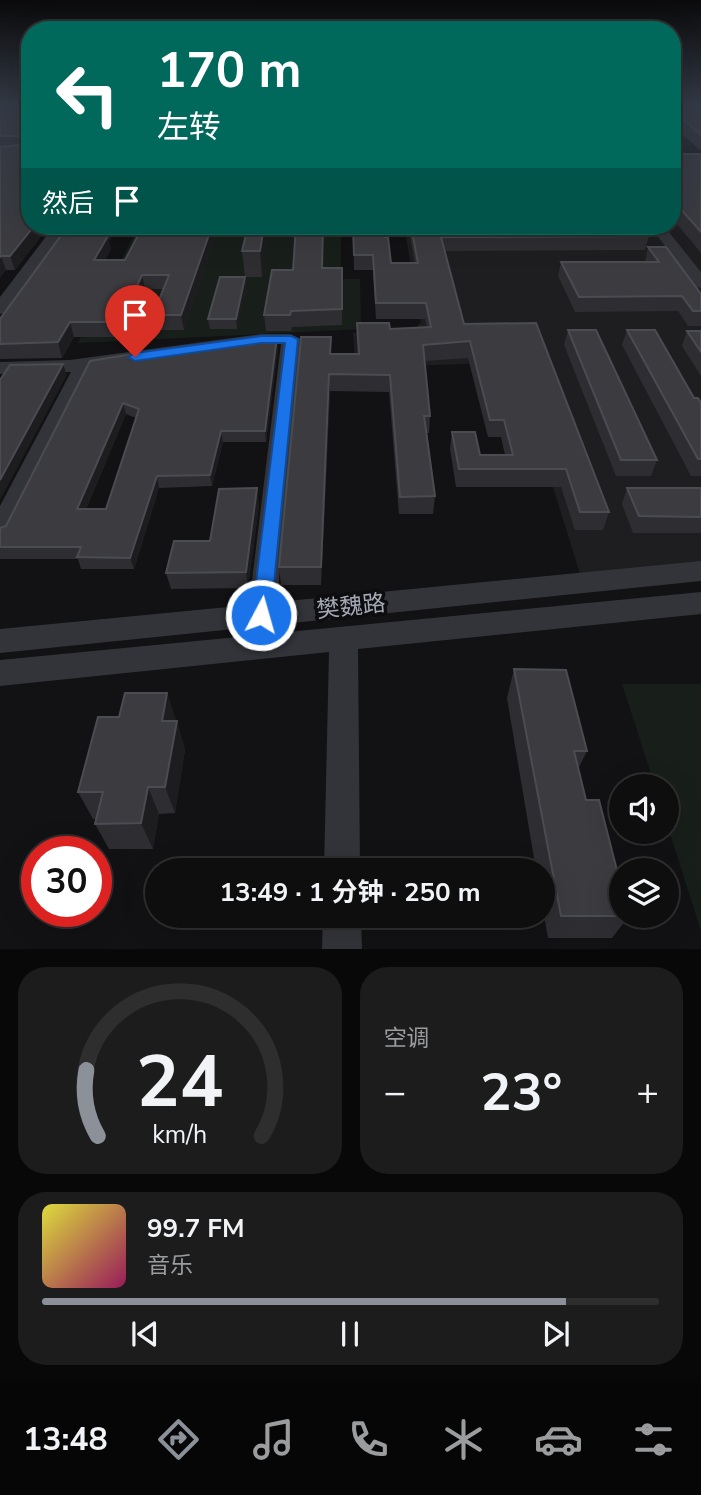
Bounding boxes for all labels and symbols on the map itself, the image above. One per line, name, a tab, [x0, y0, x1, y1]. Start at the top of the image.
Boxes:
pin	[105, 285, 165, 357]
position arrow	[224, 578, 298, 652]
street label: 樊魏路	[315, 587, 387, 626]
speed limit sign: 30	[21, 836, 112, 927]

